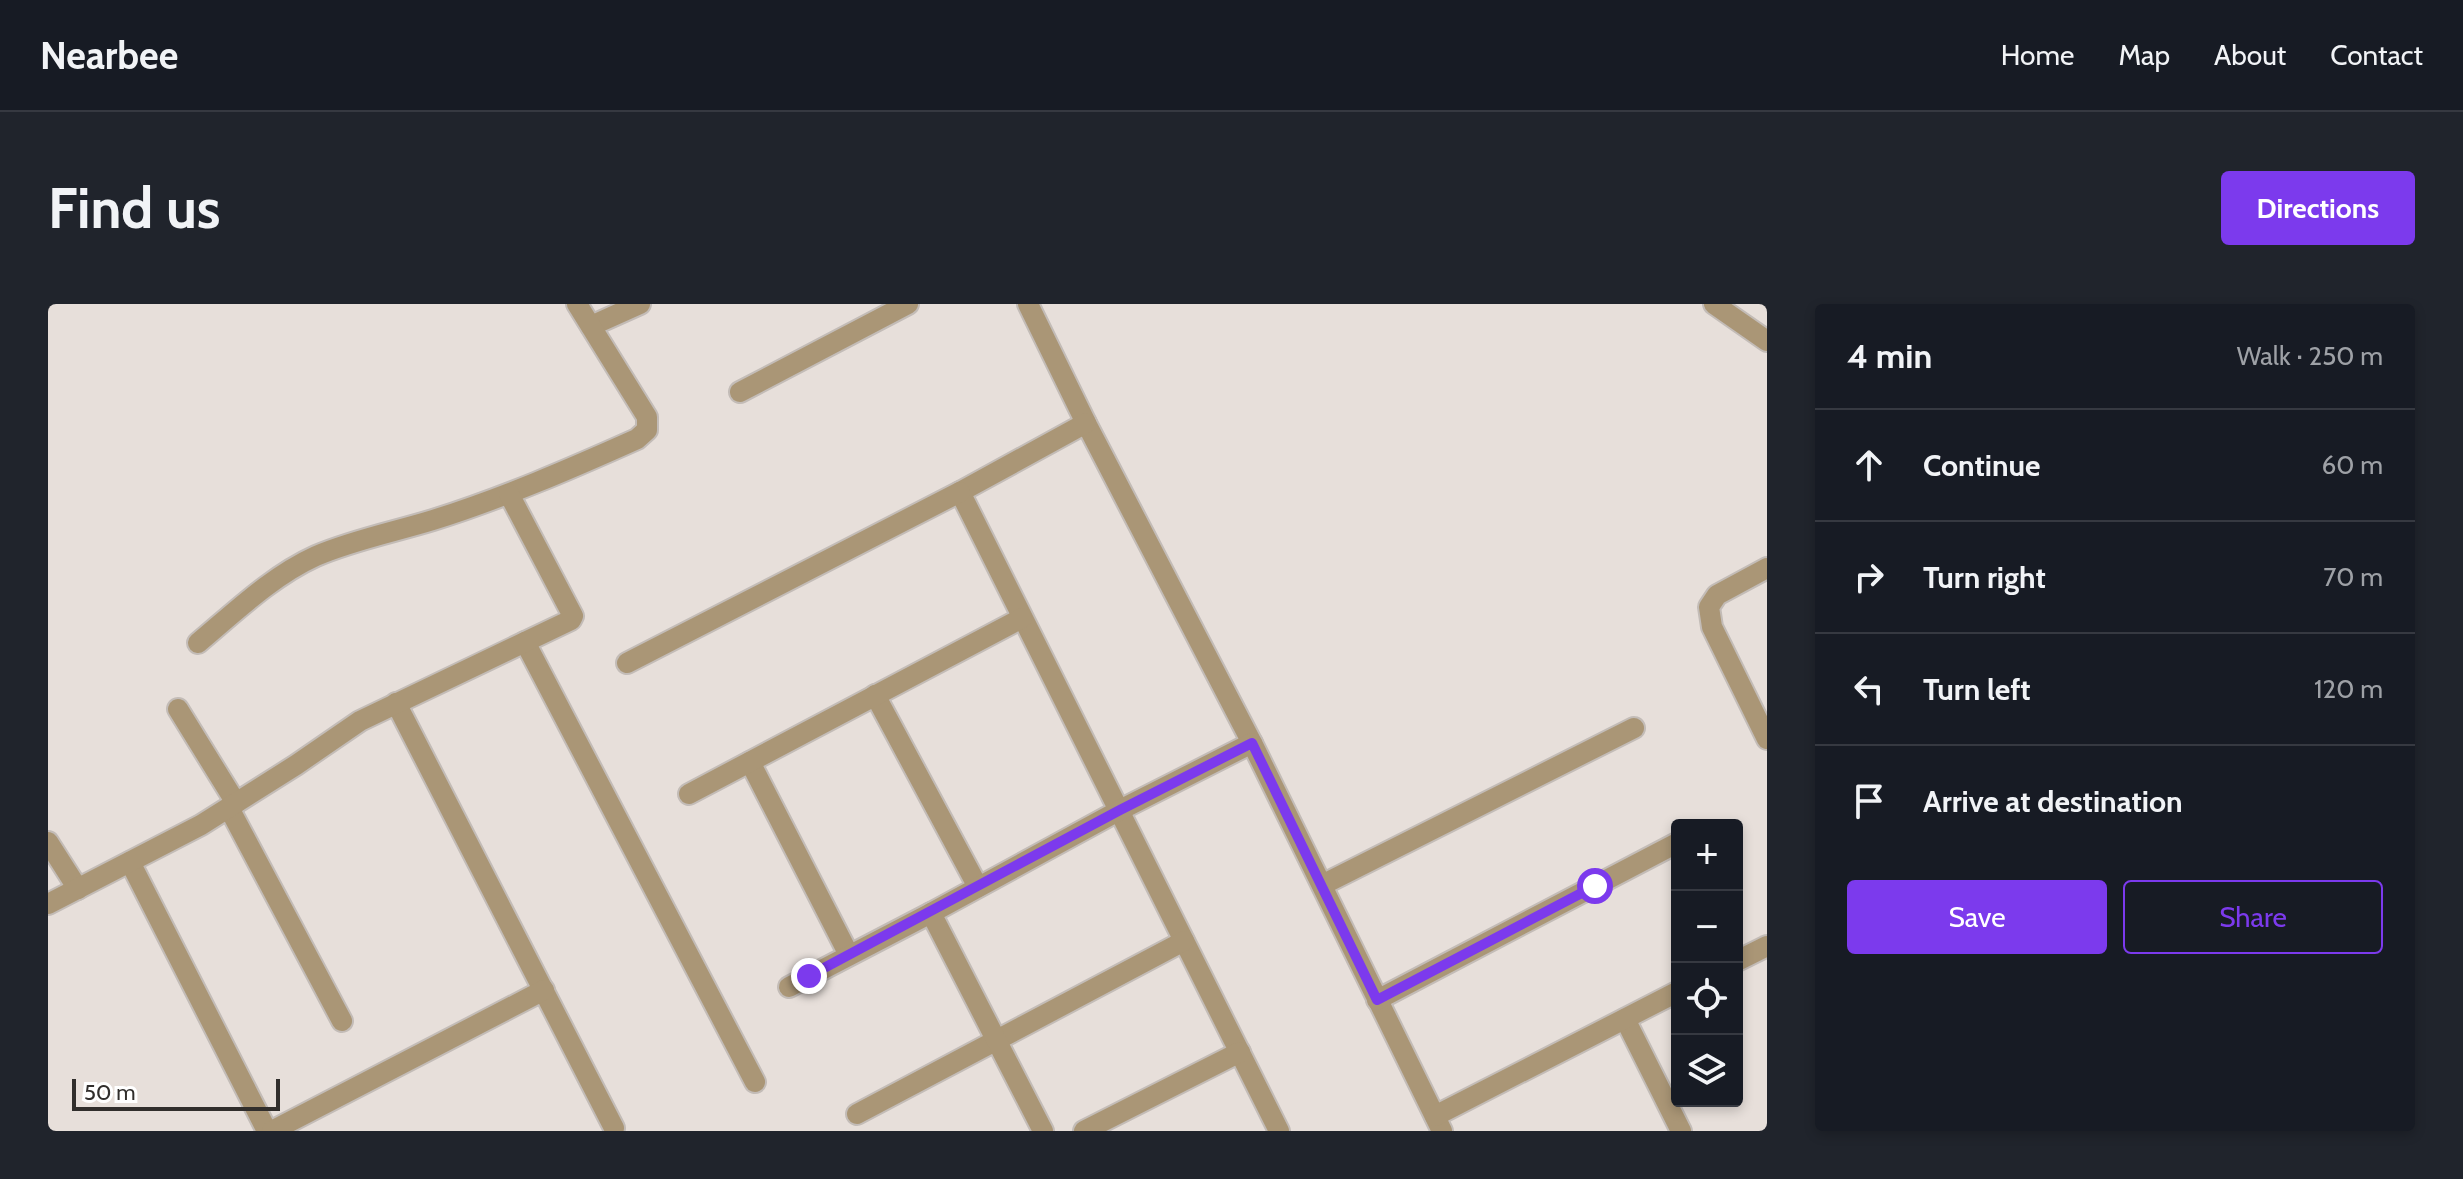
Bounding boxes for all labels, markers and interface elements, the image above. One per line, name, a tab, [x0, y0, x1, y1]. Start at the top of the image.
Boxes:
text: Nearbee	[40, 32, 178, 79]
text: Home	[2001, 38, 2074, 72]
text: Map	[2118, 38, 2170, 72]
text: About	[2214, 38, 2286, 72]
text: Contact	[2330, 38, 2423, 72]
button: Directions	[2221, 171, 2415, 245]
text: Find us	[48, 174, 221, 242]
text: 4 min	[1847, 335, 1932, 377]
text: Walk · 250 m	[2237, 340, 2383, 372]
icon: ahead	[1847, 443, 1891, 487]
text: Continue	[1923, 447, 2040, 484]
text: 60 m	[2321, 449, 2383, 481]
icon: right	[1847, 555, 1891, 599]
text: Turn right	[1923, 559, 2046, 596]
text: 70 m	[2323, 561, 2383, 593]
icon: left	[1847, 667, 1891, 711]
text: Turn left	[1923, 671, 2031, 708]
text: 120 m	[2314, 673, 2383, 705]
icon: arrive	[1847, 779, 1891, 823]
text: Arrive at destination	[1923, 783, 2183, 820]
map controls	[1671, 819, 1743, 1107]
button: +	[1671, 819, 1743, 891]
route start	[1577, 868, 1613, 904]
button: Save	[1847, 880, 2107, 954]
button: Share	[2123, 880, 2383, 954]
button: −	[1671, 891, 1743, 963]
route end	[791, 958, 827, 994]
button: locate	[1671, 963, 1743, 1035]
button: layers	[1671, 1035, 1743, 1107]
scale bar	[72, 1075, 280, 1111]
text: 50 m	[84, 1079, 136, 1106]

